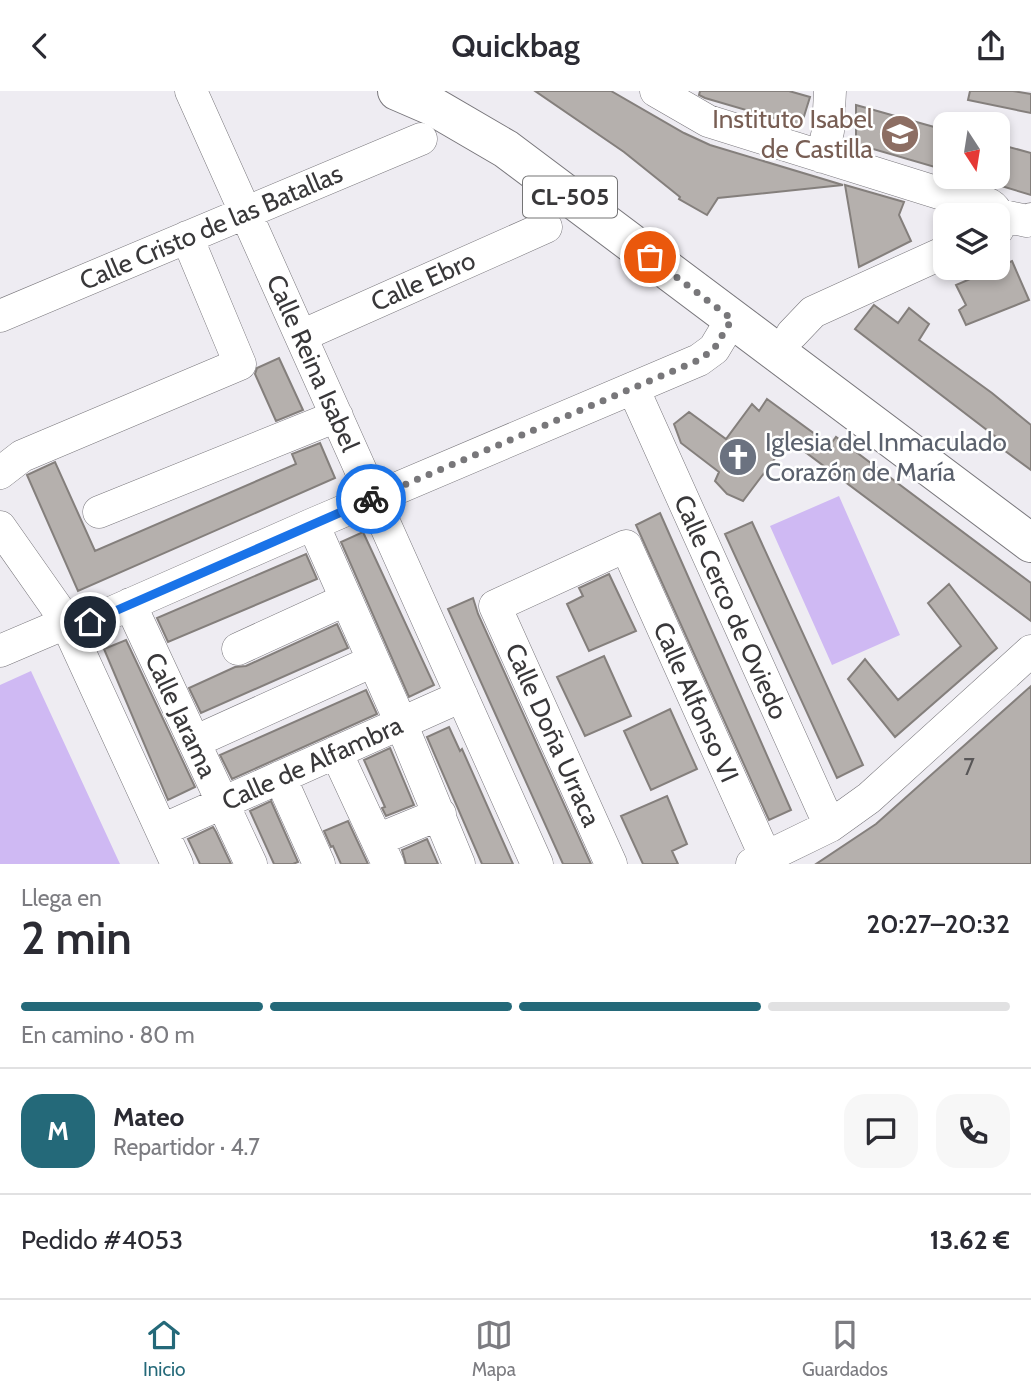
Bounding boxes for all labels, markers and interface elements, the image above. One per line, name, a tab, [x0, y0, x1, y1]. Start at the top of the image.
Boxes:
text: Quickbag	[451, 26, 580, 65]
icon: back	[21, 27, 59, 65]
icon: share	[972, 27, 1010, 65]
place label: Instituto Isabel de Castilla	[712, 103, 874, 165]
north arrow	[933, 112, 1010, 189]
map controls	[933, 112, 1010, 280]
school or university icon: Instituto Isabel de Castilla	[879, 113, 921, 155]
street label: Calle Cristo de las Batallas	[75, 157, 347, 297]
road number: CL-505	[523, 177, 617, 217]
button: layers	[933, 203, 1010, 280]
pin	[620, 227, 680, 287]
icon: bag	[631, 238, 669, 276]
street label: Calle Ebro	[366, 244, 480, 318]
street label: Calle Reina Isabel	[260, 270, 366, 456]
place label: Iglesia del Inmaculado Corazón de María	[765, 426, 1007, 488]
church icon: Iglesia del Inmaculado Corazón de María	[717, 436, 759, 478]
courier	[336, 464, 406, 534]
icon: bike	[352, 480, 390, 518]
street label: Calle Cerco de Oviedo	[667, 490, 795, 724]
pin	[60, 592, 120, 652]
icon: home	[71, 603, 109, 641]
street label: Calle Alfonso VI	[646, 617, 746, 787]
street label: Calle Doña Urraca	[498, 638, 608, 832]
street label: Calle Jarama	[138, 647, 224, 783]
street label: Calle de Alfambra	[217, 709, 408, 817]
house number: 7	[963, 753, 975, 781]
text: Llega en	[21, 884, 102, 912]
text: 20:27–20:32	[867, 908, 1010, 940]
text: 2 min	[21, 910, 132, 966]
text: En camino · 80 m	[21, 1021, 195, 1049]
button: chat	[844, 1094, 918, 1168]
button: phone	[936, 1094, 1010, 1168]
text: Mateo	[113, 1101, 184, 1133]
text: M	[47, 1115, 69, 1147]
text: Repartidor · 4.7	[113, 1133, 260, 1161]
text: Pedido #4053	[21, 1224, 183, 1256]
text: 13.62 €	[930, 1224, 1010, 1256]
tab: Inicio	[143, 1316, 186, 1381]
tab: Mapa	[472, 1316, 516, 1381]
tab: Guardados	[802, 1316, 888, 1381]

